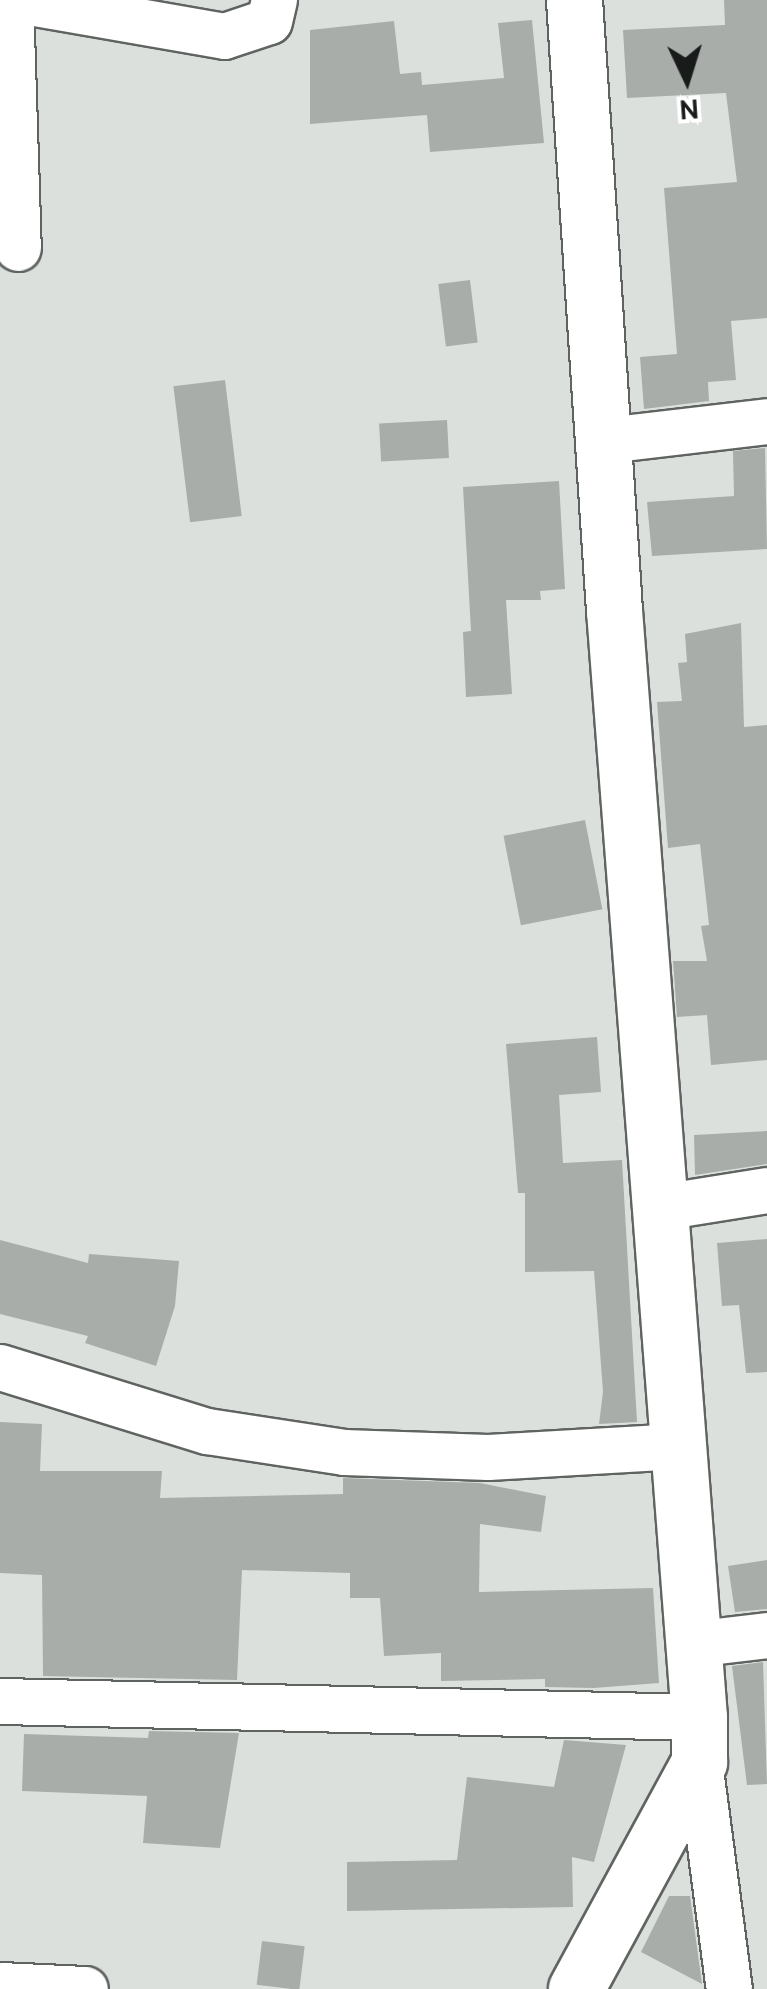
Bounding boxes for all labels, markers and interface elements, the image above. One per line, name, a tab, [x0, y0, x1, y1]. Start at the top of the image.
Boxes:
north arrow	[637, 30, 737, 130]
text: N	[678, 92, 700, 128]

